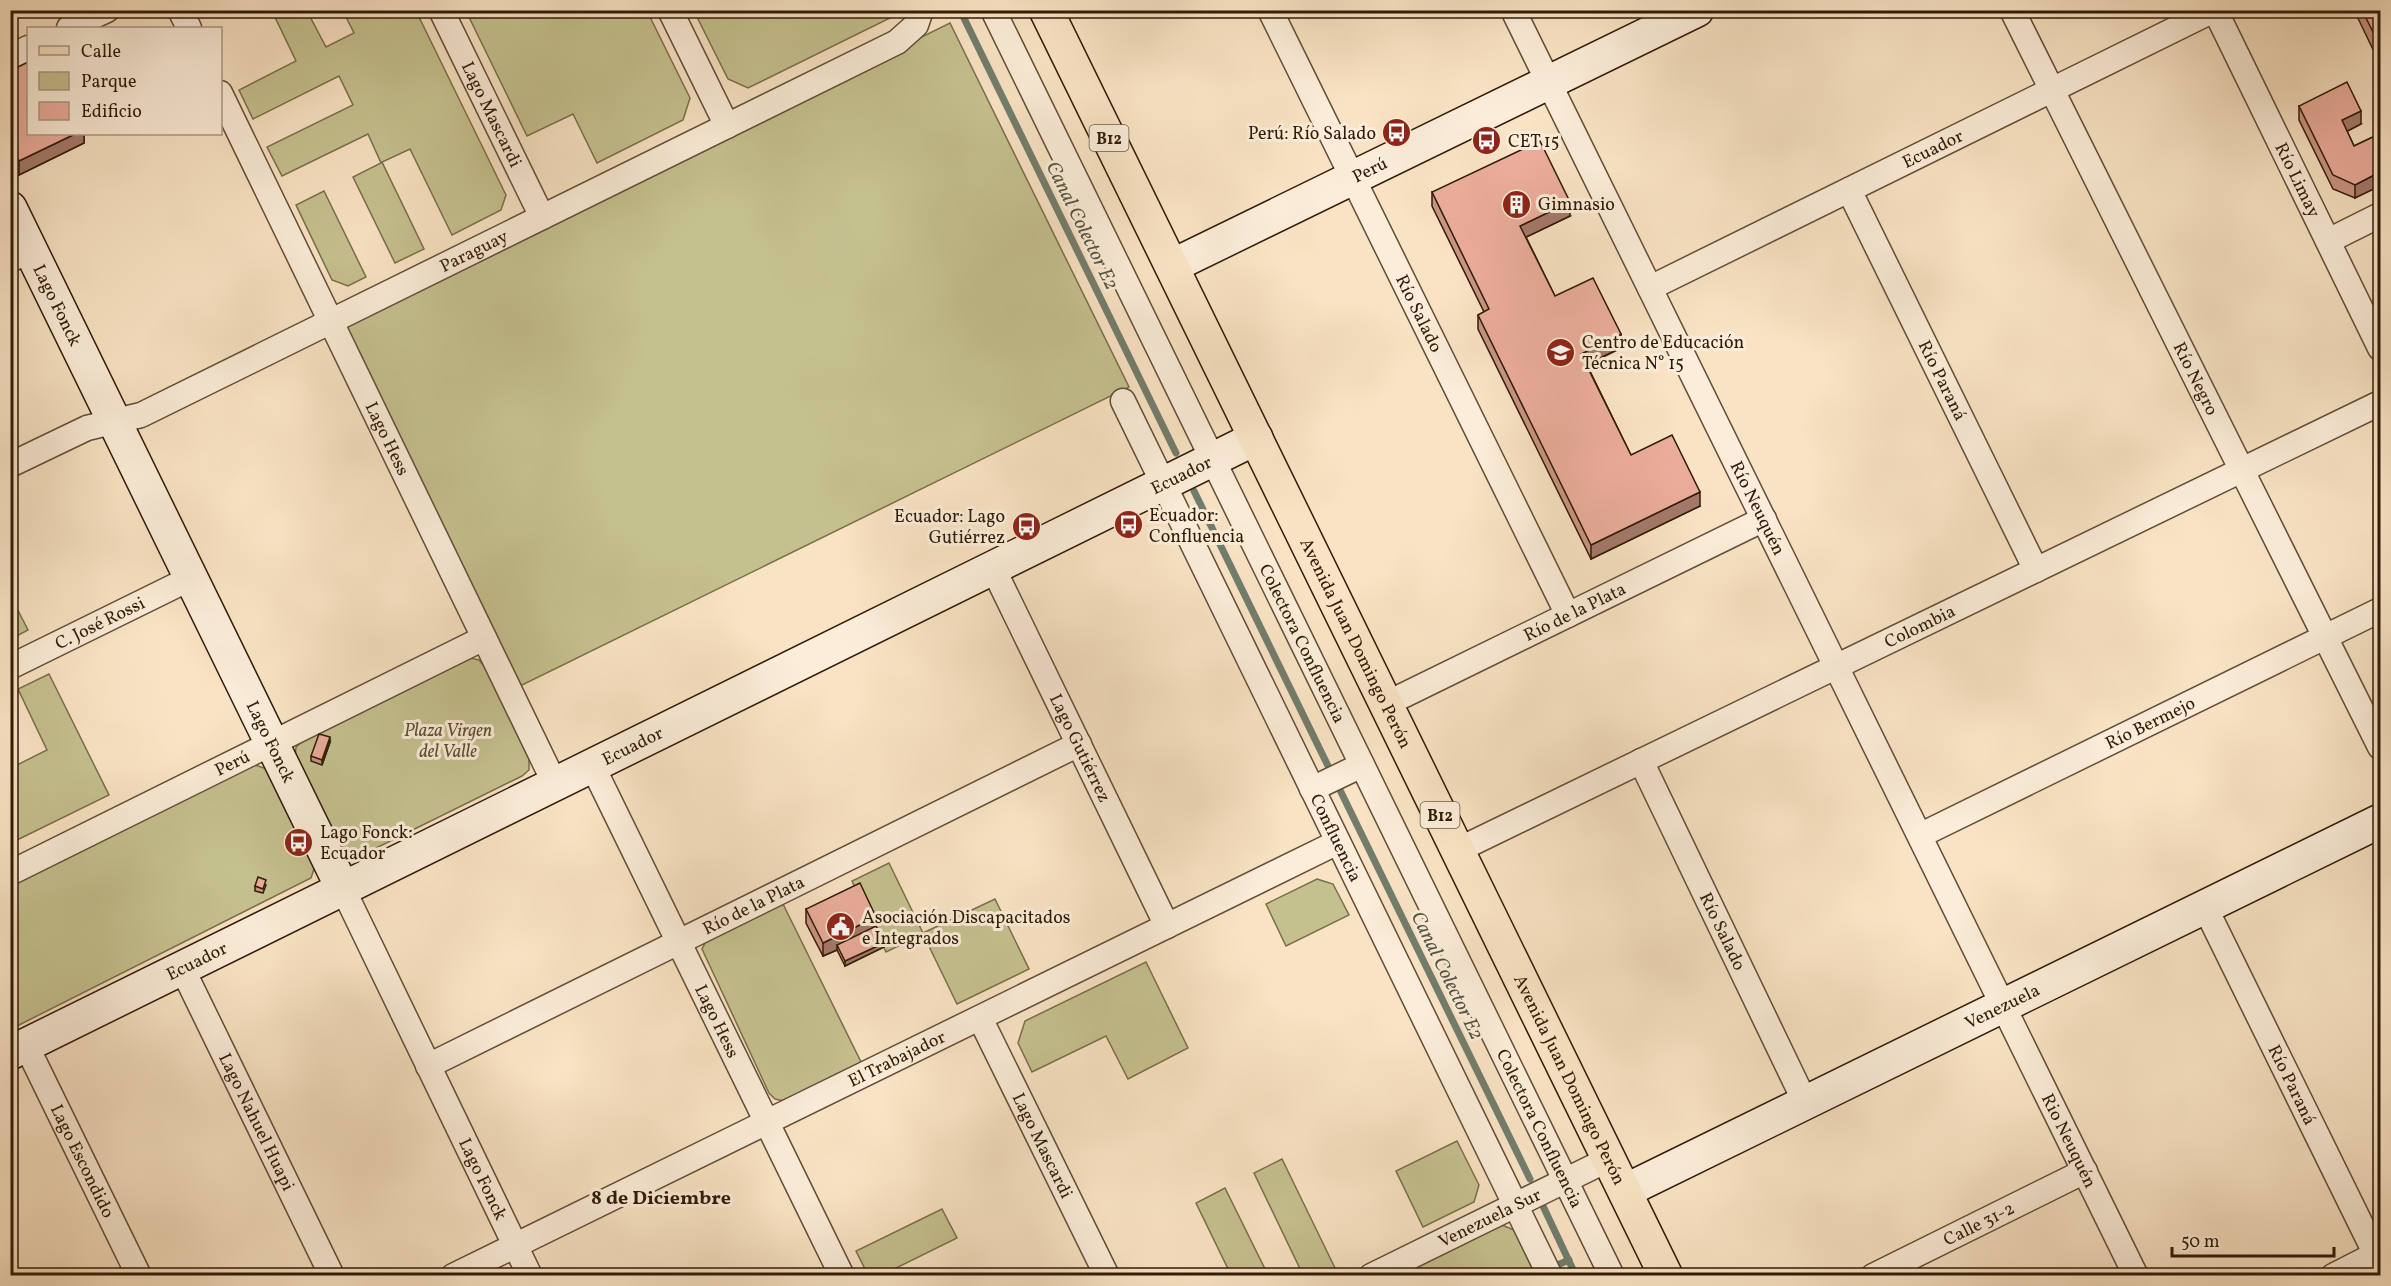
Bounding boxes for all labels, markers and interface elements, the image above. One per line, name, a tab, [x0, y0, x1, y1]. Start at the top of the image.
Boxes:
legend	[27, 27, 222, 135]
text: Calle	[81, 40, 121, 65]
street label: Lago Mascardi	[454, 58, 527, 172]
text: Parque	[81, 70, 136, 95]
text: Edificio	[81, 100, 142, 125]
bus stop icon: Perú: Río Salado	[1381, 117, 1413, 149]
place label: Perú: Río Salado	[1248, 122, 1376, 147]
street label: Ecuador	[1898, 124, 1968, 176]
road number: B12	[1090, 125, 1128, 151]
bus stop icon: CET 15	[1471, 125, 1503, 157]
place label: CET 15	[1508, 130, 1559, 155]
street label: Río Limay	[2268, 139, 2326, 222]
street label: Perú	[1349, 152, 1392, 190]
water label: Canal Colector E2	[1038, 157, 1124, 295]
building icon: Gimnasio	[1501, 188, 1533, 220]
place label: Gimnasio	[1538, 193, 1615, 218]
street label: Paraguay	[436, 225, 513, 280]
street label: Lago Fonck	[25, 260, 87, 351]
street label: Río Salado	[1388, 271, 1448, 357]
place label: Centro de Educación Técnica N° 15	[1582, 331, 1745, 377]
school or university icon: Centro de Educación Técnica N° 15	[1545, 336, 1577, 368]
street label: Río Paraná	[1911, 337, 1972, 425]
street label: Río Negro	[2166, 338, 2224, 420]
street label: Lago Hess	[358, 398, 415, 480]
street label: Ecuador	[1147, 450, 1217, 502]
street label: Río Neuquén	[1723, 457, 1791, 560]
place label: Ecuador: Confluencia	[1149, 504, 1244, 550]
place label: Ecuador: Lago Gutiérrez	[894, 505, 1005, 551]
bus stop icon: Ecuador: Confluencia	[1112, 509, 1144, 541]
bus stop icon: Ecuador: Lago Gutiérrez	[1010, 510, 1042, 542]
street label: Avenida Juan Domingo Perón	[1293, 534, 1417, 754]
street label: Colectora Confluencia	[1252, 560, 1351, 728]
street label: Río de la Plata	[1520, 577, 1631, 649]
street label: C. José Rossi	[51, 592, 150, 657]
street label: Colombia	[1880, 600, 1960, 655]
street label: Lago Gutiérrez	[1042, 690, 1116, 807]
street label: Río Bermejo	[2101, 691, 2200, 757]
street label: Lago Fonck	[239, 697, 300, 788]
park label: Plaza Virgen del Valle	[404, 719, 492, 765]
street label: Ecuador	[598, 721, 668, 773]
street label: Perú	[211, 745, 255, 783]
street label: Confluencia	[1303, 790, 1367, 887]
road number: B12	[1420, 802, 1460, 828]
place label: Lago Fonck: Ecuador	[320, 821, 413, 867]
bus stop icon: Lago Fonck: Ecuador	[283, 826, 315, 858]
street label: Río de la Plata	[699, 871, 809, 942]
street label: Río Salado	[1692, 889, 1751, 975]
place label: Asociación Discapacitados e Integrados	[862, 906, 1071, 952]
water label: Canal Colector E2	[1403, 907, 1489, 1045]
public building icon: Asociación Discapacitados e Integrados	[825, 911, 857, 943]
street label: Ecuador	[162, 936, 232, 988]
street label: Avenida Juan Domingo Perón	[1506, 971, 1631, 1190]
street label: Venezuela	[1961, 979, 2045, 1036]
street label: Lago Hess	[687, 981, 744, 1063]
street label: El Trabajador	[844, 1025, 951, 1094]
street label: Río Paraná	[2261, 1041, 2321, 1130]
street label: Colectora Confluencia	[1489, 1045, 1588, 1213]
street label: Lago Nahuel Huapi	[211, 1049, 300, 1196]
street label: Lago Mascardi	[1005, 1089, 1078, 1203]
street label: Rio Neuquén	[2034, 1090, 2102, 1193]
street label: Lago Escondido	[43, 1100, 120, 1223]
street label: Lago Fonck	[451, 1134, 512, 1225]
street label: Venezuela Sur	[1434, 1183, 1546, 1255]
district label: 8 de Diciembre	[591, 1185, 731, 1213]
street label: Calle 31-2	[1940, 1197, 2019, 1253]
scale bar	[2172, 1220, 2334, 1258]
text: 50 m	[2181, 1230, 2220, 1255]

